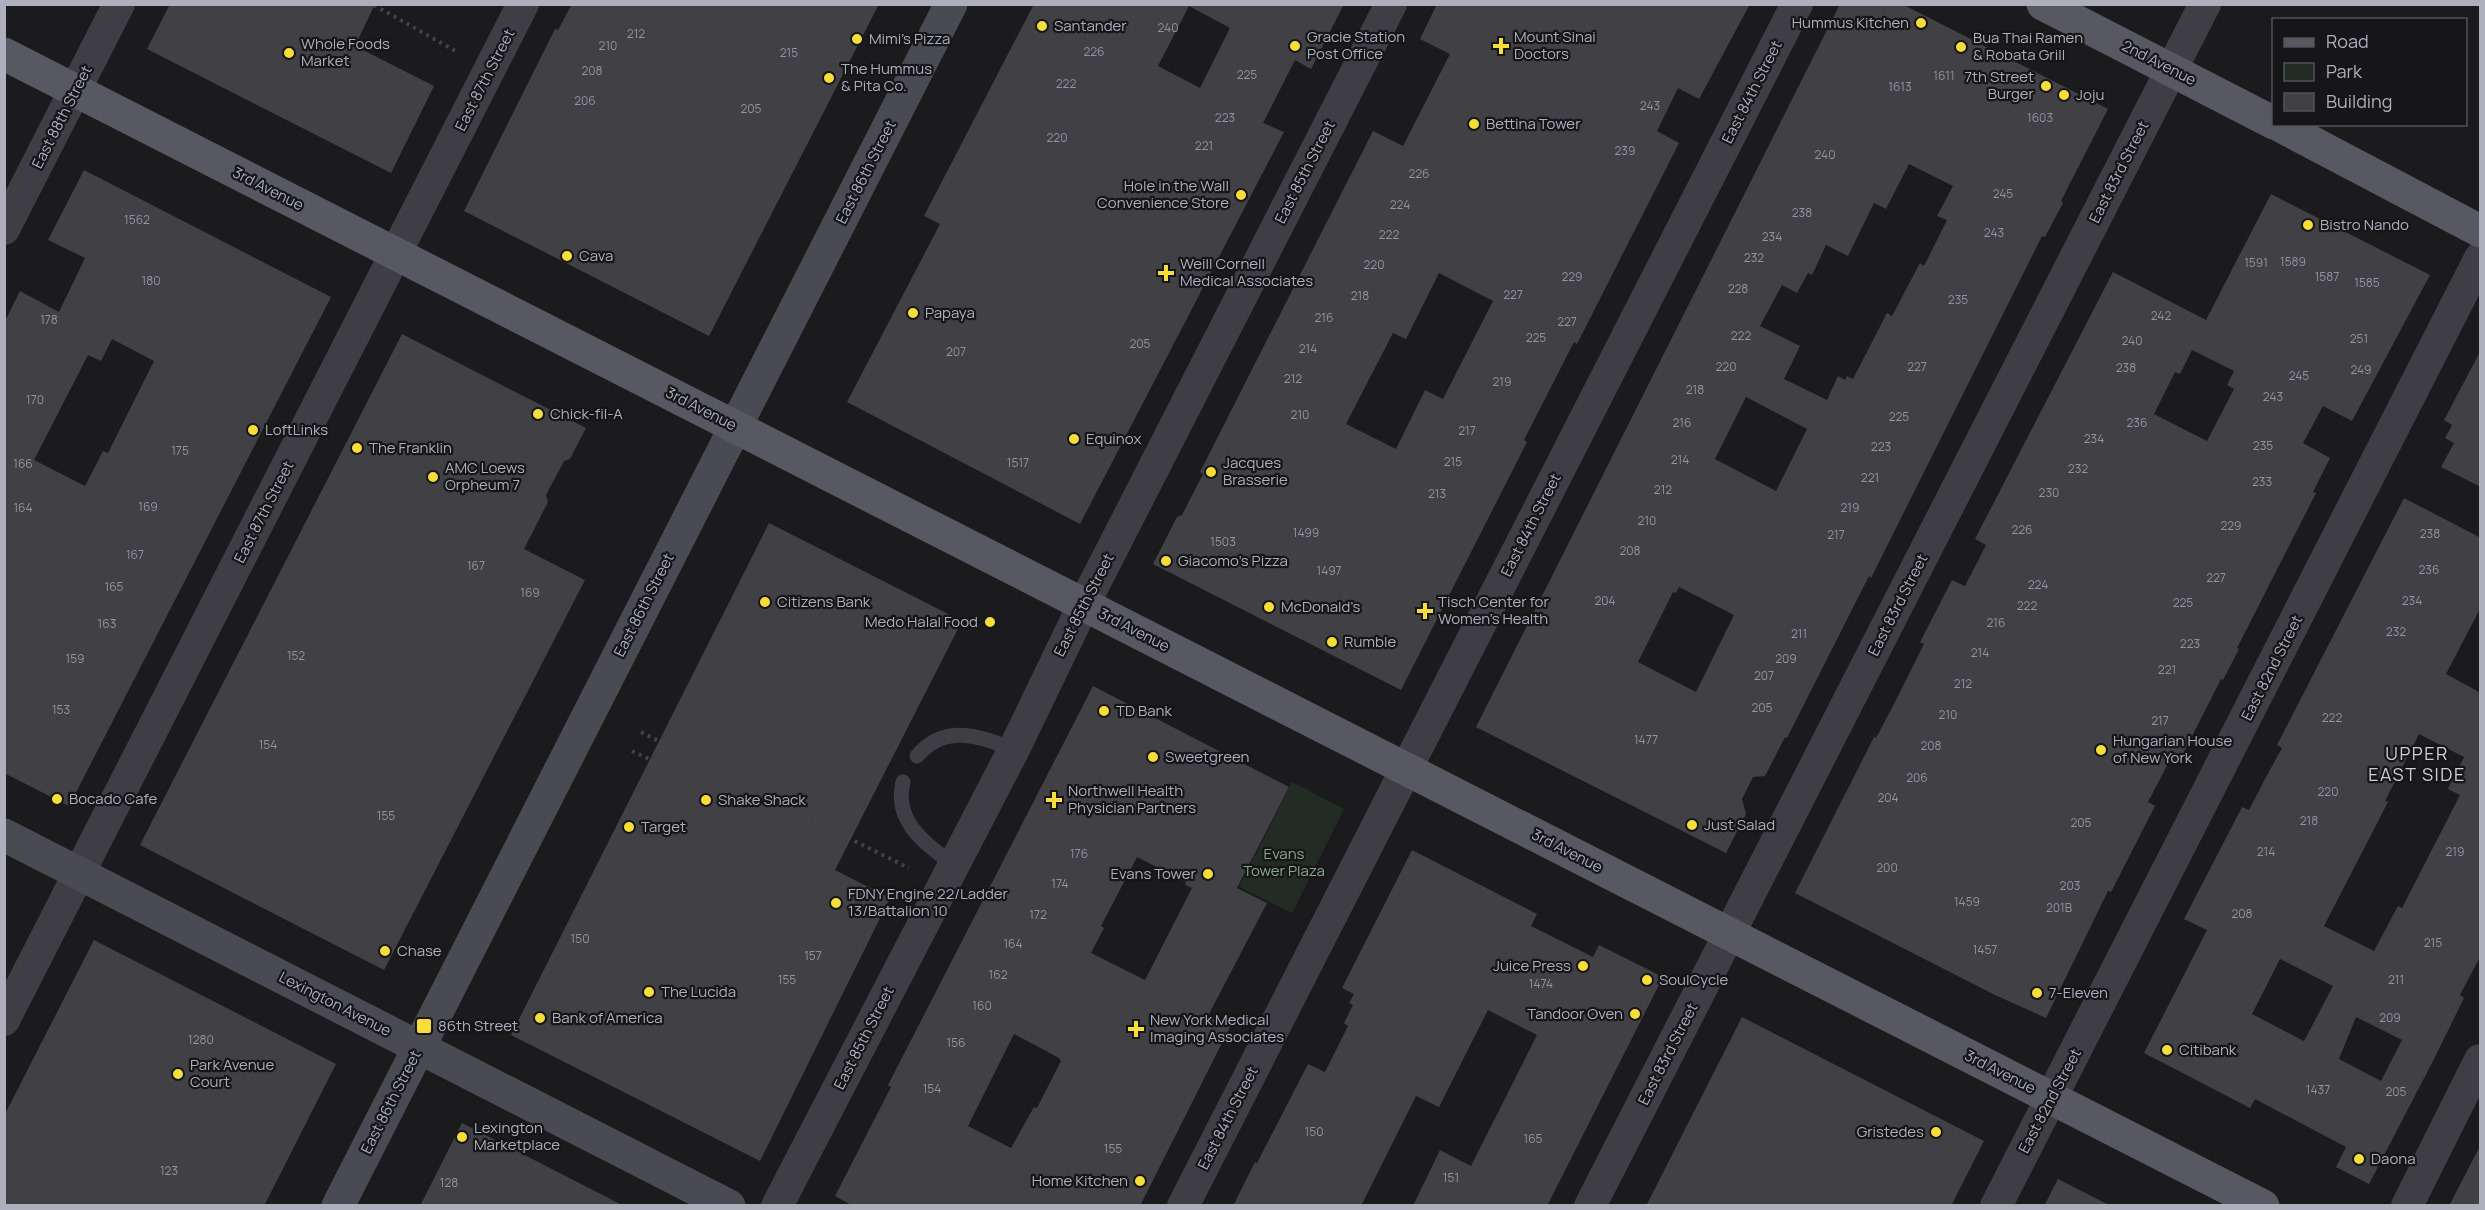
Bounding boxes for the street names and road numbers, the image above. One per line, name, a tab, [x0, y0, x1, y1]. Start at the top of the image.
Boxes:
street label: East 87th Street	[450, 25, 519, 134]
street label: 2nd Avenue	[2119, 35, 2200, 90]
street label: East 84th Street	[1716, 37, 1787, 147]
street label: East 88th Street	[27, 62, 97, 172]
street label: East 86th Street	[830, 116, 901, 227]
street label: East 85th Street	[1270, 117, 1340, 227]
street label: East 83rd Street	[2084, 117, 2153, 226]
street label: 3rd Avenue	[229, 162, 307, 215]
street label: 3rd Avenue	[662, 382, 740, 435]
street label: East 87th Street	[229, 457, 298, 566]
street label: East 84th Street	[1495, 470, 1566, 580]
street label: East 86th Street	[608, 549, 679, 660]
street label: East 85th Street	[1049, 550, 1119, 660]
street label: East 83rd Street	[1863, 550, 1932, 659]
street label: 3rd Avenue	[1095, 603, 1173, 656]
street label: East 82nd Street	[2236, 611, 2307, 724]
street label: 3rd Avenue	[1528, 824, 1606, 877]
street label: Lexington Avenue	[276, 966, 395, 1041]
street label: East 85th Street	[829, 983, 899, 1093]
street label: East 83rd Street	[1633, 999, 1702, 1108]
street label: 3rd Avenue	[1961, 1045, 2039, 1098]
street label: East 82nd Street	[2013, 1045, 2086, 1157]
street label: East 86th Street	[355, 1046, 426, 1157]
street label: East 84th Street	[1192, 1063, 1263, 1173]

